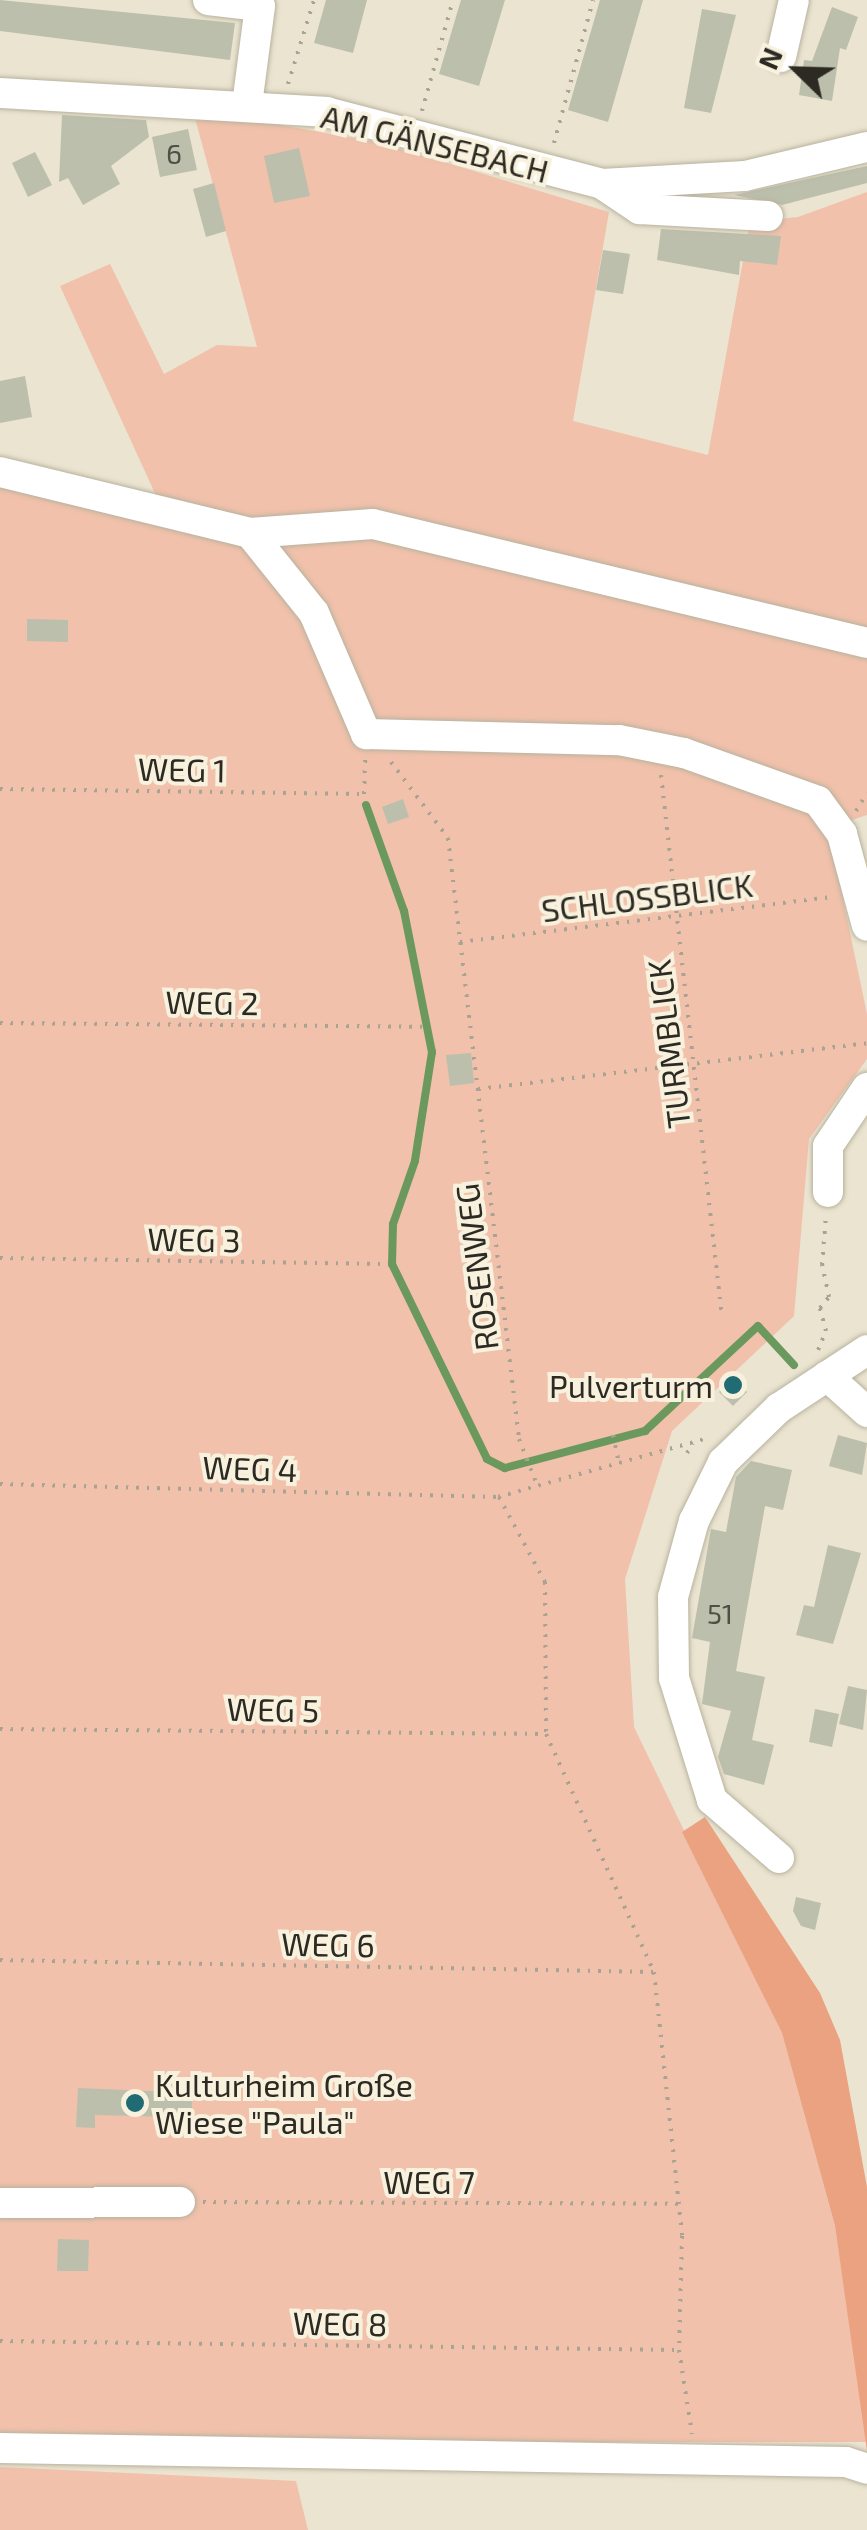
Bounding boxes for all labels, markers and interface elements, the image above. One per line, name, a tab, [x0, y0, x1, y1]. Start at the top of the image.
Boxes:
north arrow	[747, 20, 847, 120]
text: N	[750, 42, 789, 74]
street label: AM GÄNSEBACH	[317, 96, 553, 190]
house number: 6	[166, 136, 182, 170]
street label: WEG 1	[138, 749, 226, 789]
street label: SCHLOSSBLICK	[539, 865, 755, 929]
street label: TURMBLICK	[639, 958, 697, 1130]
street label: WEG 2	[165, 982, 259, 1022]
street label: ROSENWEG	[447, 1181, 505, 1353]
street label: WEG 3	[147, 1219, 241, 1259]
place label: Pulverturm	[549, 1366, 713, 1404]
marker: Pulverturm	[722, 1374, 744, 1396]
street label: WEG 4	[202, 1447, 298, 1489]
house number: 51	[707, 1596, 733, 1630]
street label: WEG 5	[226, 1689, 320, 1729]
street label: WEG 6	[281, 1924, 375, 1964]
place label: Kulturheim Große Wiese "Paula"	[155, 2066, 413, 2141]
marker: Kulturheim Große Wiese "Paula"	[124, 2092, 146, 2114]
street label: WEG 7	[383, 2162, 475, 2200]
street label: WEG 8	[292, 2303, 388, 2343]

